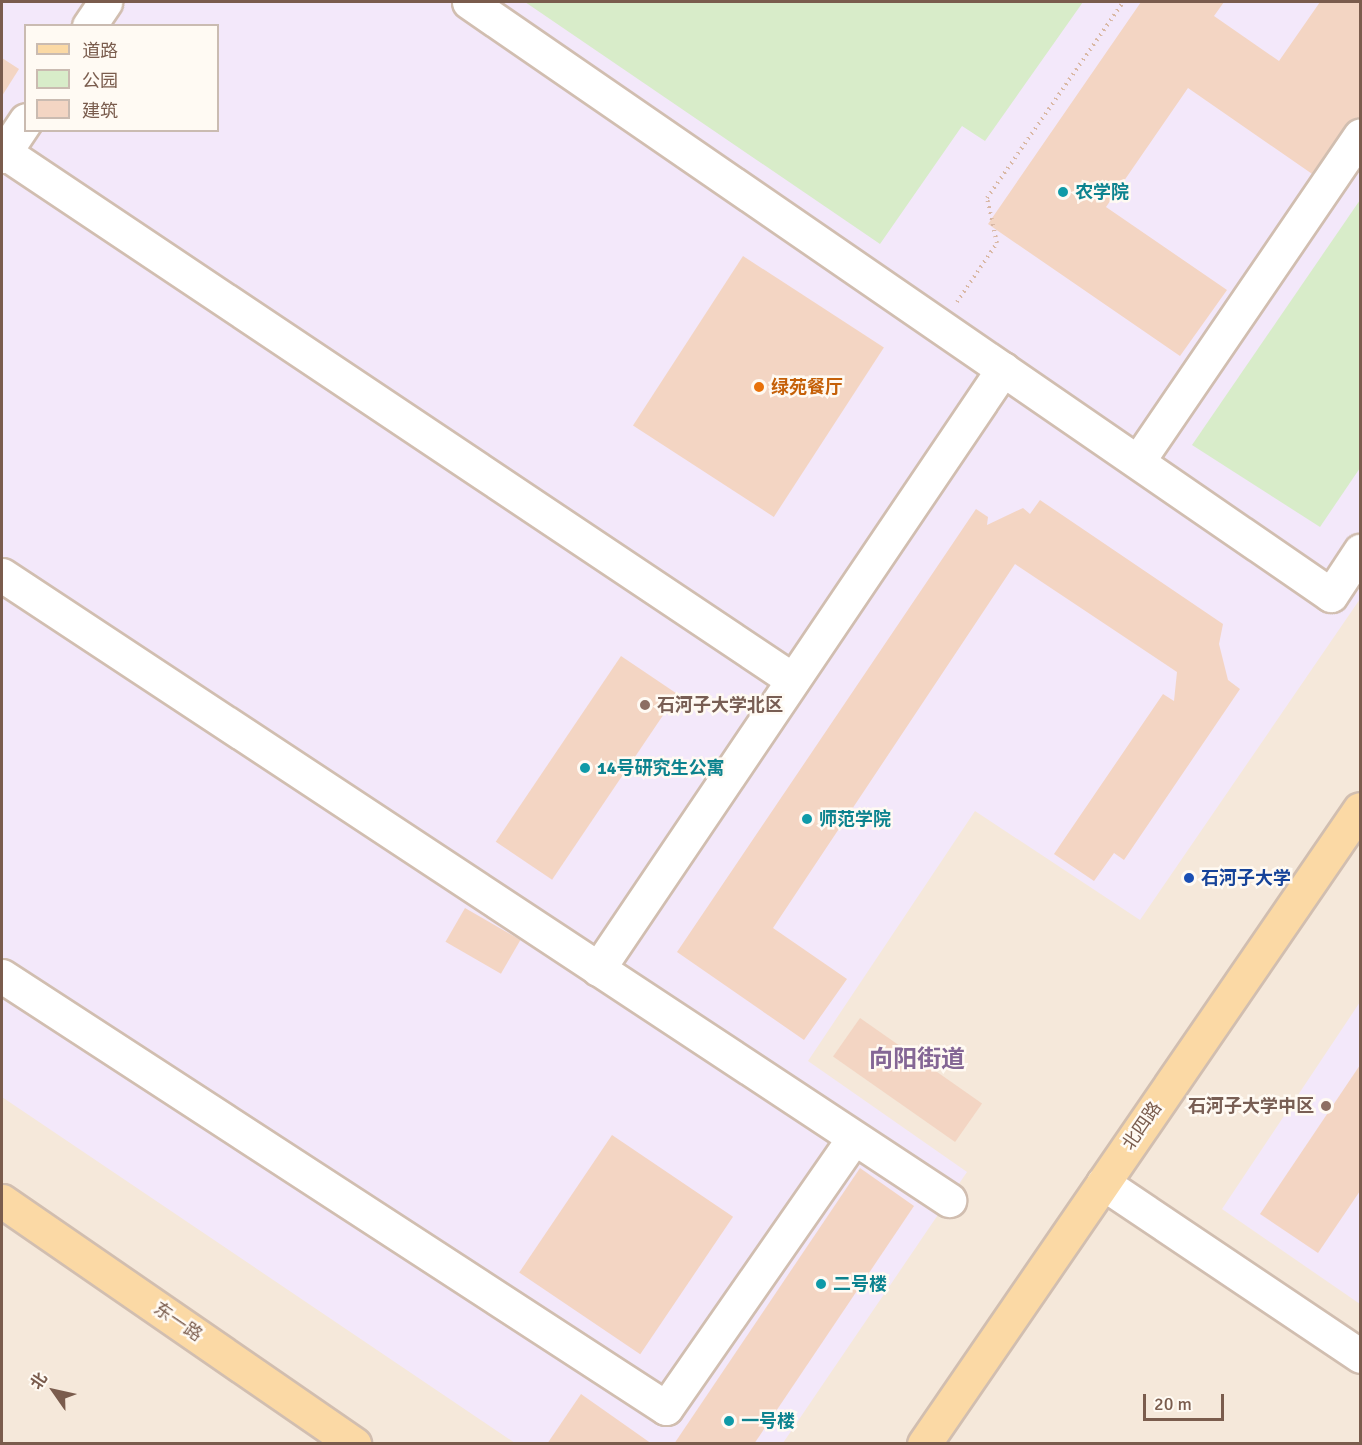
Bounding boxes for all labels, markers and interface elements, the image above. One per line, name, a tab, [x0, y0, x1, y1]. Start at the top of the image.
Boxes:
legend	[24, 24, 219, 132]
text: 道路	[82, 40, 118, 62]
text: 公园	[82, 70, 118, 92]
text: 建筑	[82, 100, 118, 122]
place label: 农学院	[1075, 181, 1129, 203]
marker: 农学院	[1056, 185, 1070, 199]
place label: 绿苑餐厅	[771, 376, 843, 398]
marker: 绿苑餐厅	[752, 380, 766, 394]
place label: 石河子大学北区	[657, 694, 783, 716]
marker: 石河子大学北区	[638, 698, 652, 712]
place label: 14号研究生公寓	[597, 757, 724, 779]
marker: 14号研究生公寓	[578, 761, 592, 775]
place label: 师范学院	[819, 808, 891, 830]
marker: 师范学院	[800, 812, 814, 826]
place label: 石河子大学	[1201, 867, 1291, 889]
marker: 石河子大学	[1182, 871, 1196, 885]
district label: 向阳街道	[869, 1046, 965, 1074]
place label: 石河子大学中区	[1188, 1095, 1314, 1117]
street label: 北四路	[1118, 1098, 1166, 1154]
marker: 石河子大学中区	[1319, 1099, 1333, 1113]
place label: 二号楼	[833, 1273, 887, 1295]
marker: 二号楼	[814, 1277, 828, 1291]
street label: 东一路	[150, 1298, 206, 1346]
north arrow	[24, 1361, 84, 1421]
text: 北	[26, 1369, 52, 1393]
scale bar	[1146, 1382, 1227, 1420]
text: 20 m	[1154, 1393, 1192, 1415]
place label: 一号楼	[741, 1410, 795, 1432]
marker: 一号楼	[722, 1414, 736, 1428]

